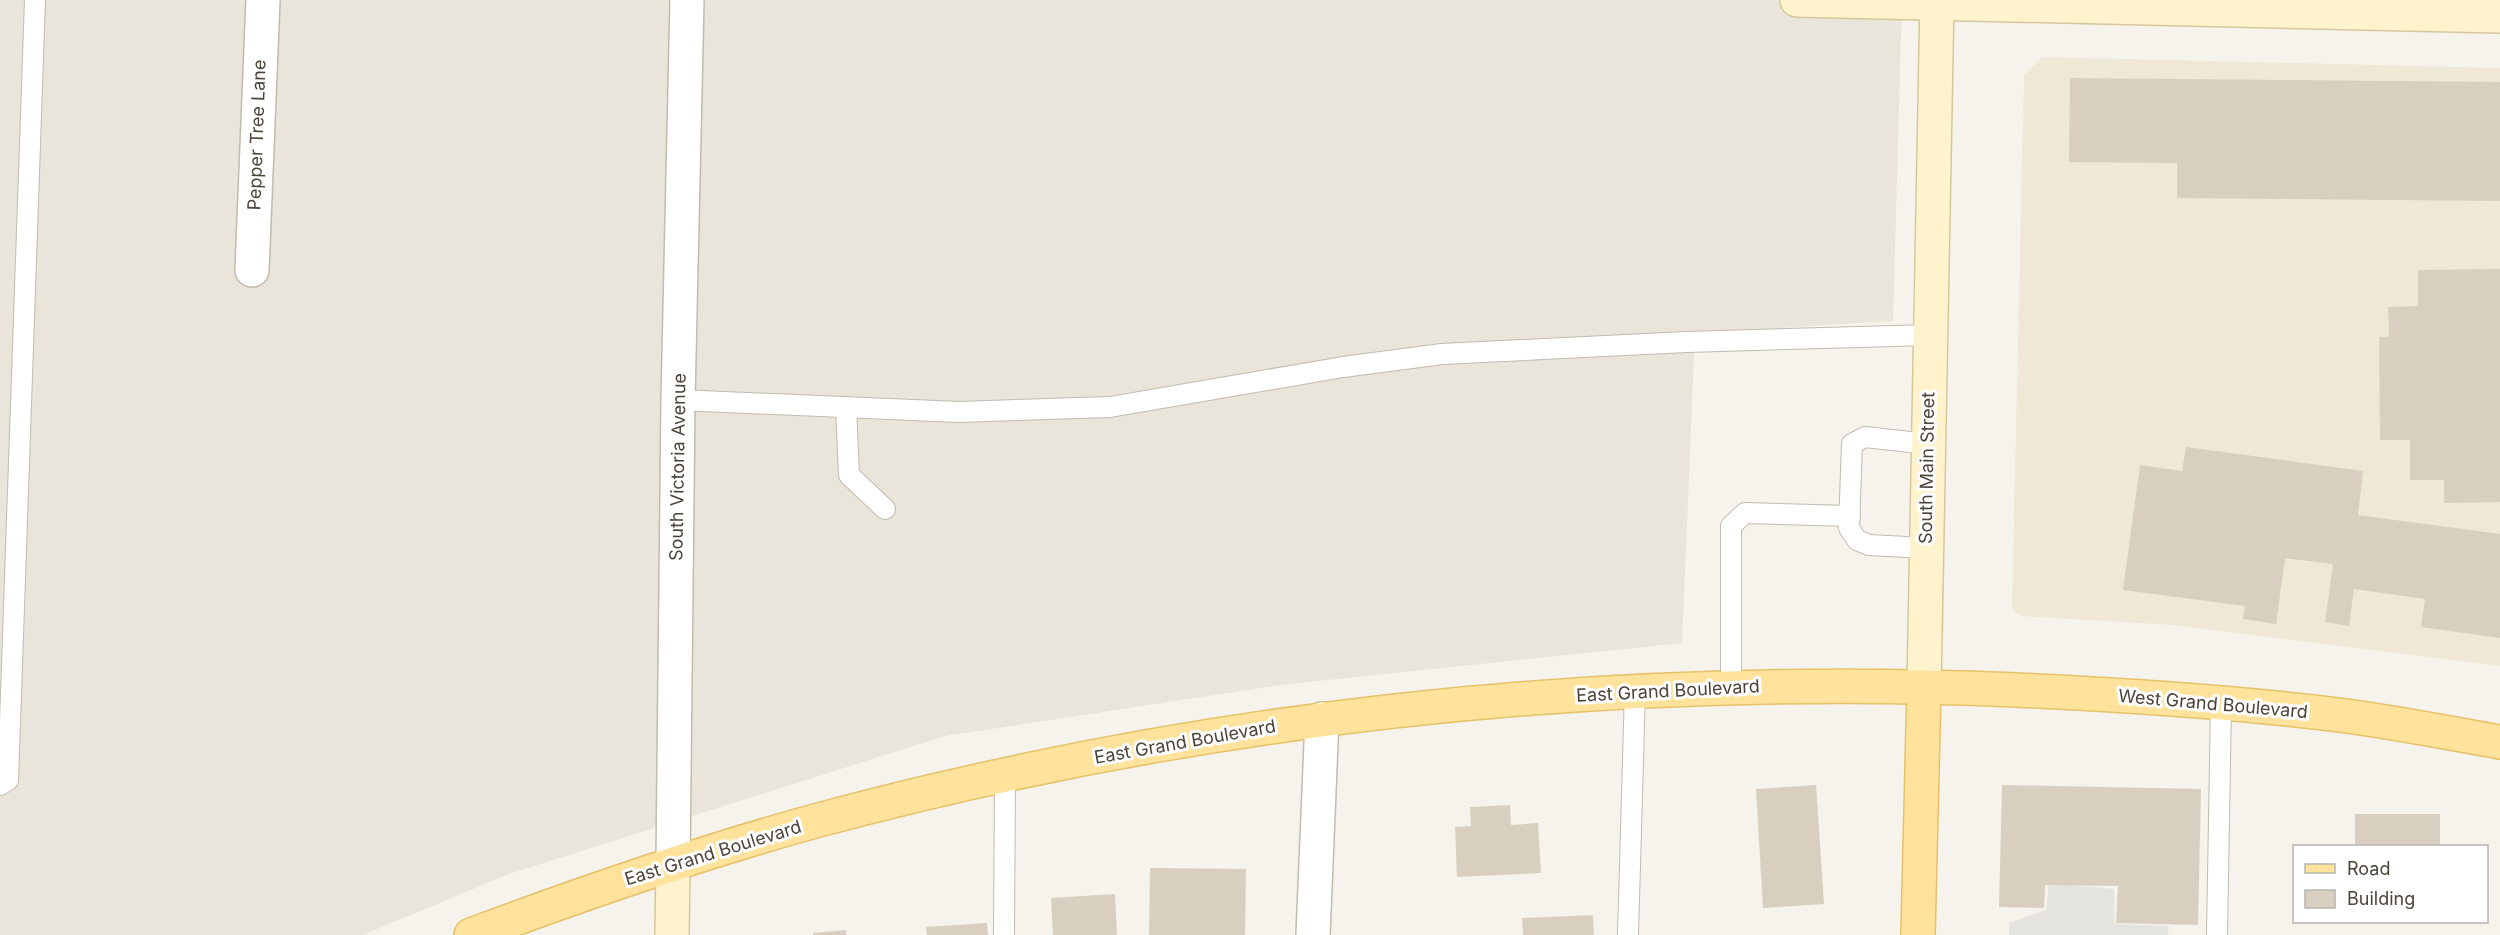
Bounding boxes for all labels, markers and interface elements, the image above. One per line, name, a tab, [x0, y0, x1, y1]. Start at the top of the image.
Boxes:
street label: Pepper Tree Lane	[243, 59, 270, 211]
street label: South Victoria Avenue	[665, 373, 690, 561]
street label: South Main Street	[1915, 392, 1938, 544]
street label: East Grand Boulevard	[1576, 675, 1760, 706]
street label: West Grand Boulevard	[2117, 685, 2309, 722]
street label: East Grand Boulevard	[1093, 715, 1277, 768]
street label: East Grand Boulevard	[622, 816, 804, 889]
legend	[2293, 845, 2488, 923]
text: Road	[2347, 858, 2390, 879]
text: Building	[2347, 888, 2415, 909]

